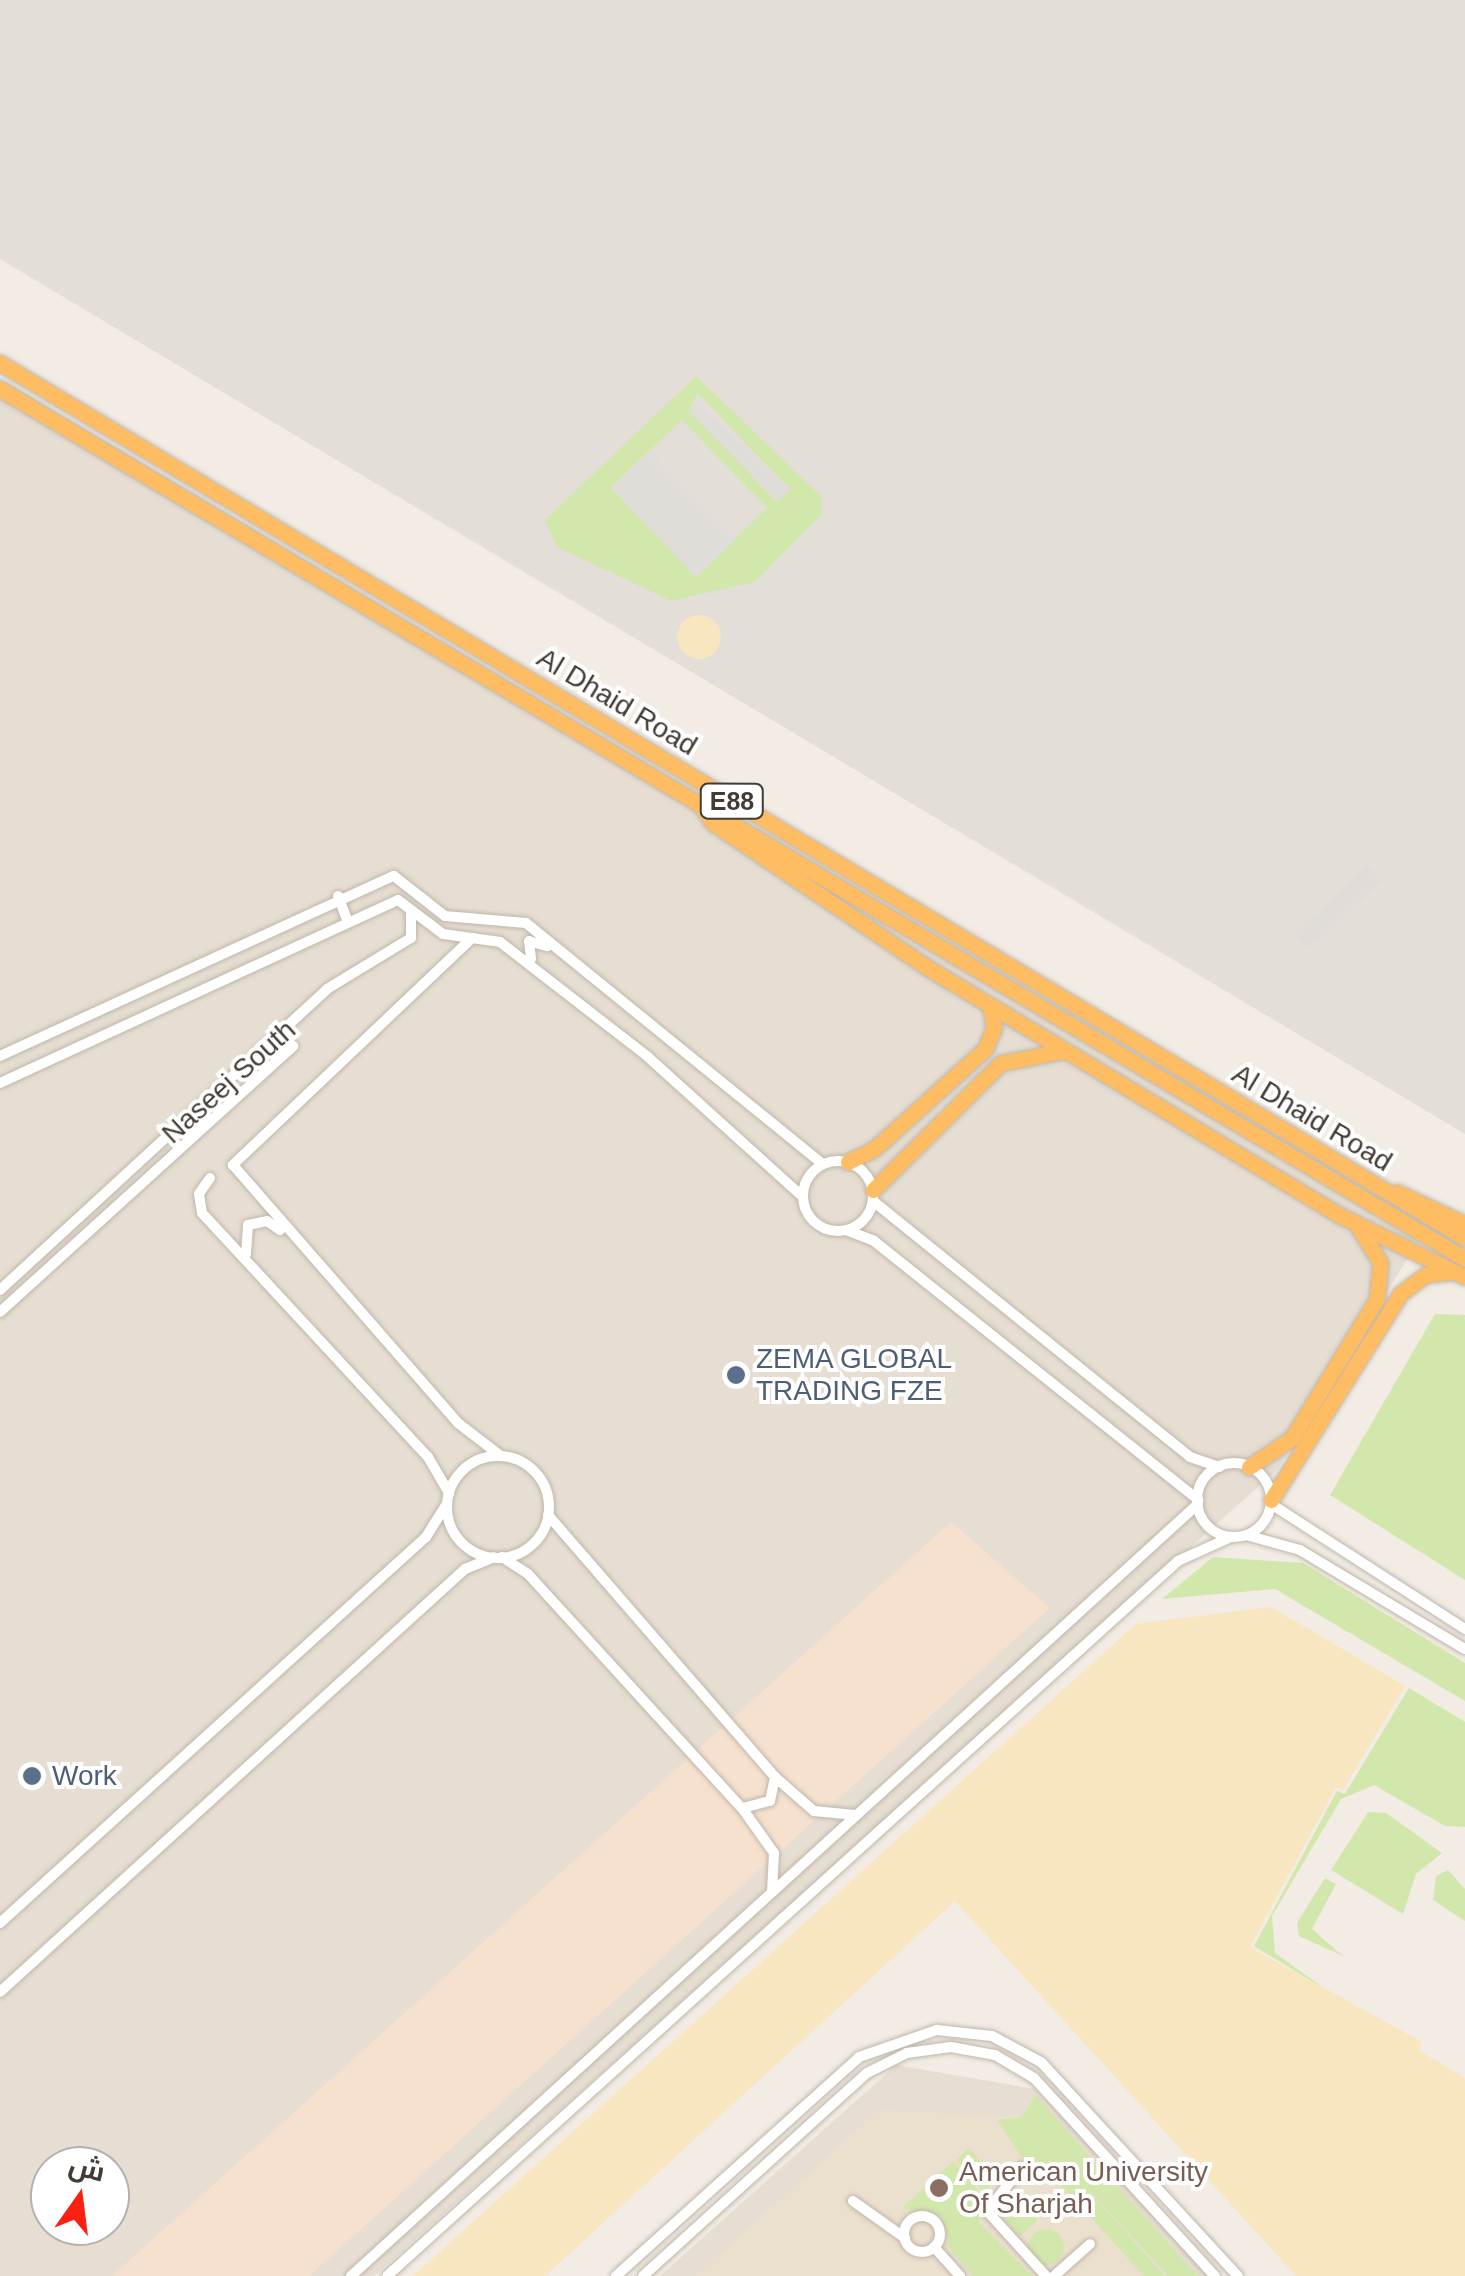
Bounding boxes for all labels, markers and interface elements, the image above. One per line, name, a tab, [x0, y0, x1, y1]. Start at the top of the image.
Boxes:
street label: Al Dhaid Road	[531, 641, 703, 763]
road number: E88	[700, 781, 764, 821]
street label: Naseej South	[155, 1013, 303, 1151]
street label: Al Dhaid Road	[1226, 1057, 1398, 1179]
place label: ZEMA GLOBAL TRADING FZE	[756, 1342, 954, 1408]
marker: ZEMA GLOBAL TRADING FZE	[725, 1364, 747, 1386]
place label: Work	[52, 1759, 117, 1793]
marker: Work	[21, 1765, 43, 1787]
north arrow	[30, 2146, 130, 2246]
text: ش	[66, 2149, 108, 2188]
place label: American University Of Sharjah	[959, 2155, 1208, 2221]
marker: American University Of Sharjah	[928, 2177, 950, 2199]

